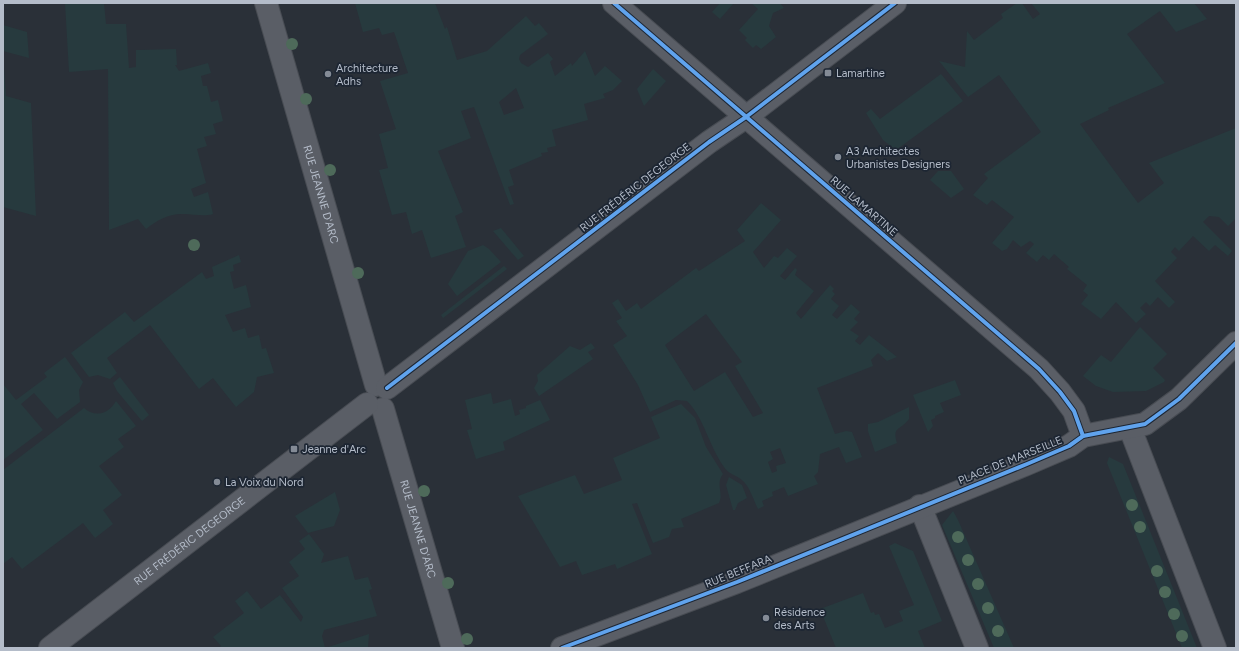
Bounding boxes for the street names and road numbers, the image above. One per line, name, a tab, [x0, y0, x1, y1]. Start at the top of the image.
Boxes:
street label: RUE FRÉDÉRIC DEGEORGE	[577, 140, 693, 235]
street label: RUE JEANNE D'ARC	[300, 144, 341, 245]
street label: RUE LAMARTINE	[827, 174, 900, 239]
street label: PLACE DE MARSEILLE	[956, 434, 1064, 487]
street label: RUE JEANNE D'ARC	[397, 478, 438, 580]
street label: RUE FRÉDÉRIC DEGEORGE	[131, 494, 248, 588]
street label: RUE BEFFARA	[703, 552, 774, 591]

